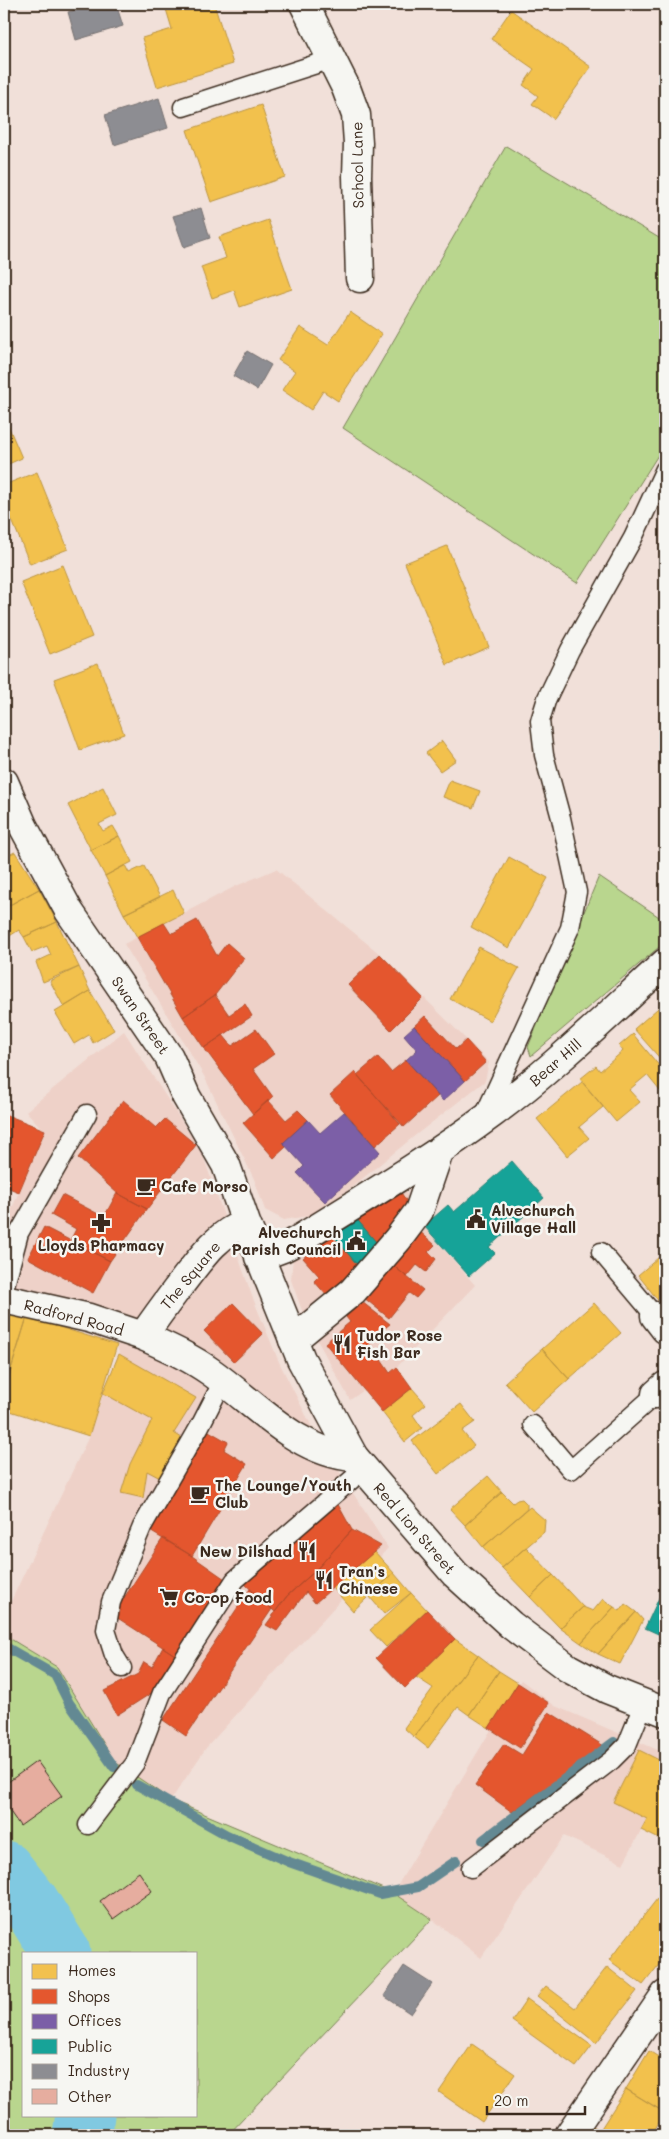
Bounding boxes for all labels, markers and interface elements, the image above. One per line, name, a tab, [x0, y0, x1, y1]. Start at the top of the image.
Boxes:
street label: School Lane	[346, 121, 368, 209]
street label: Swan Street	[107, 972, 175, 1058]
street label: Bear Hill	[525, 1034, 585, 1090]
cafe icon: Cafe Morso	[135, 1175, 157, 1197]
place label: Cafe Morso	[161, 1176, 248, 1196]
place label: Alvechurch Village Hall	[491, 1200, 576, 1237]
public building icon: Alvechurch Village Hall	[465, 1208, 487, 1230]
pharmacy icon: Lloyds Pharmacy	[90, 1212, 112, 1234]
place label: Alvechurch Parish Council	[231, 1222, 341, 1259]
public building icon: Alvechurch Parish Council	[345, 1230, 367, 1252]
place label: Lloyds Pharmacy	[38, 1235, 164, 1255]
street label: The Square	[156, 1237, 224, 1313]
street label: Radford Road	[22, 1294, 126, 1340]
place label: Tudor Rose Fish Bar	[357, 1325, 442, 1362]
restaurant icon: Tudor Rose Fish Bar	[331, 1333, 353, 1355]
place label: The Lounge/Youth Club	[215, 1475, 352, 1512]
street label: Red Lion Street	[370, 1478, 460, 1578]
cafe icon: The Lounge/Youth Club	[189, 1483, 211, 1505]
restaurant icon: New Dilshad	[296, 1540, 318, 1562]
place label: New Dilshad	[200, 1541, 292, 1561]
place label: Tran's Chinese	[339, 1561, 398, 1598]
restaurant icon: Tran's Chinese	[313, 1569, 335, 1591]
supermarket icon: Co-op Food	[158, 1586, 180, 1608]
place label: Co-op Food	[184, 1587, 272, 1607]
legend	[22, 1952, 198, 2116]
text: Homes	[68, 1960, 116, 1980]
text: Shops	[68, 1986, 110, 2006]
text: Offices	[68, 2010, 122, 2030]
text: Public	[68, 2036, 112, 2056]
text: Industry	[68, 2060, 130, 2080]
scale bar	[487, 2084, 584, 2116]
text: Other	[68, 2086, 112, 2106]
text: 20 m	[494, 2090, 528, 2110]

